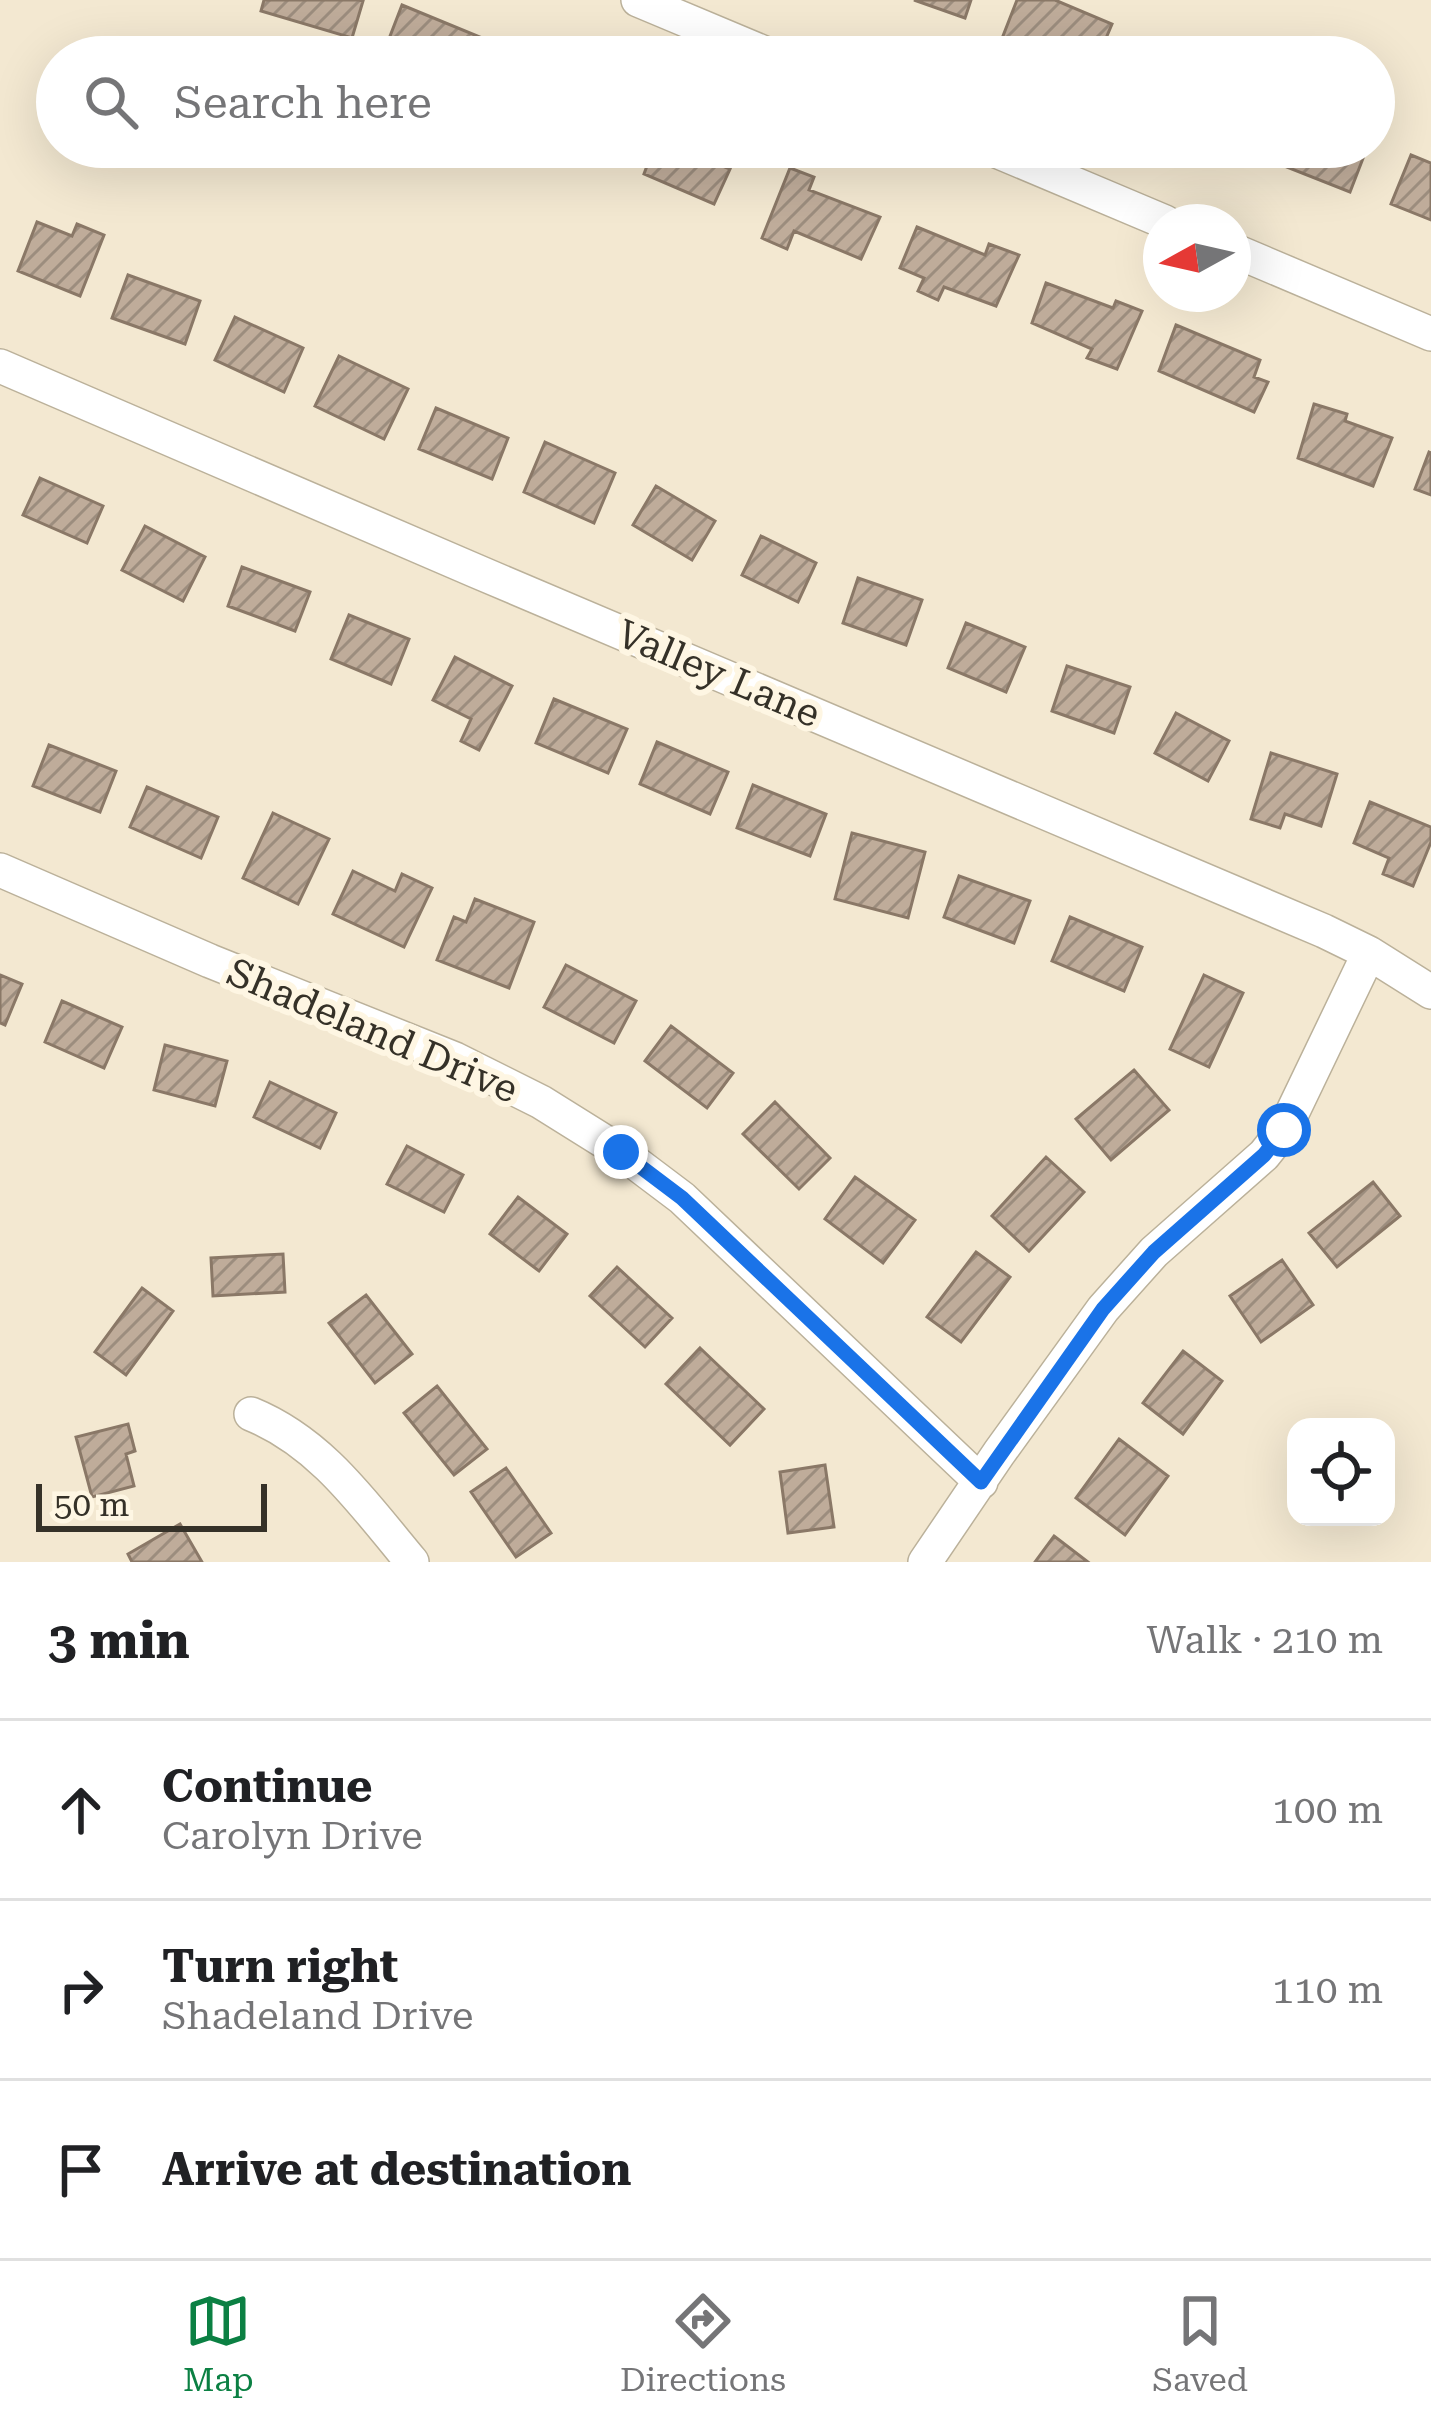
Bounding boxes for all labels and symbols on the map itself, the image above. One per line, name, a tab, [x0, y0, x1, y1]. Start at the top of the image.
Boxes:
north arrow	[1143, 204, 1251, 312]
street label: Valley Lane	[610, 611, 827, 737]
street label: Shadeland Drive	[220, 949, 525, 1113]
route start	[1257, 1103, 1311, 1157]
route end	[594, 1125, 648, 1179]
scale bar	[36, 1478, 267, 1531]

